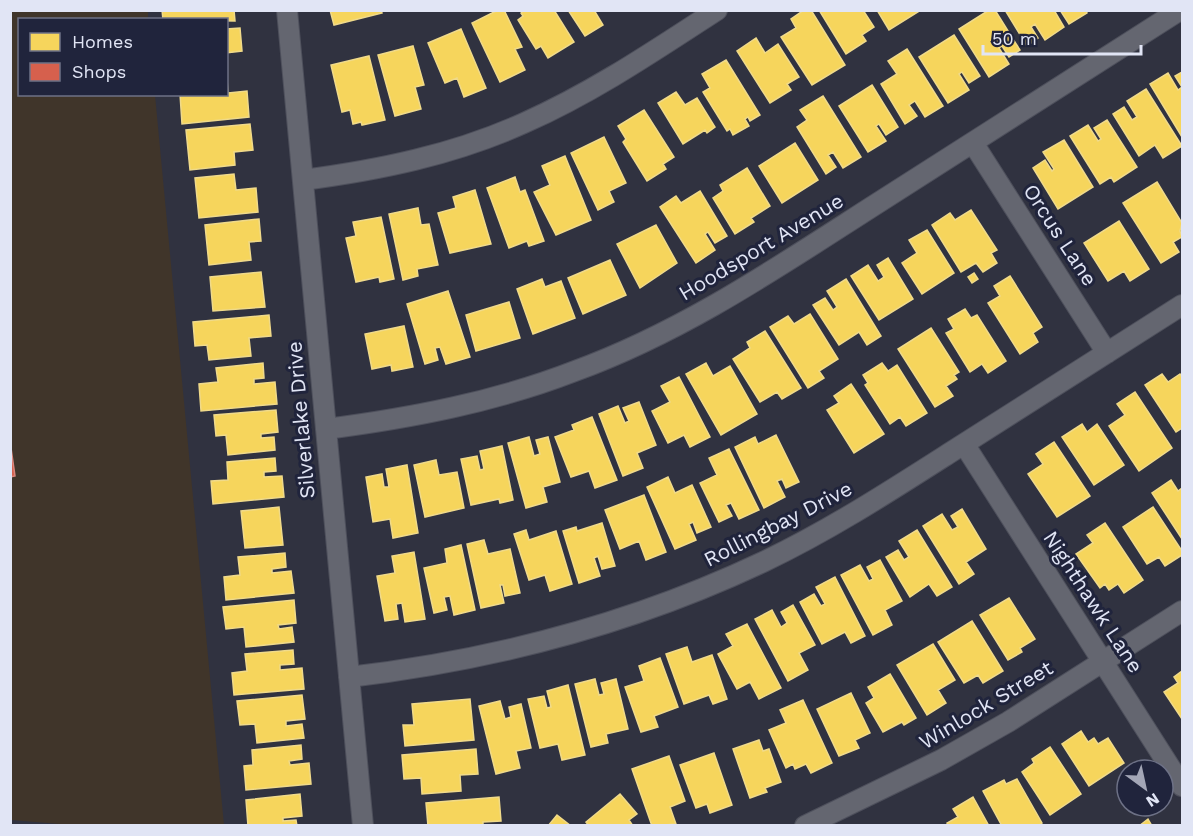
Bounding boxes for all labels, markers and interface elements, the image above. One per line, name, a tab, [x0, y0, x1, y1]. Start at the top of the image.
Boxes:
legend	[18, 18, 228, 96]
scale bar	[983, 18, 1140, 56]
text: 50 m	[992, 28, 1037, 49]
text: Homes	[72, 31, 133, 52]
text: Shops	[72, 61, 126, 82]
street label: Orcus Lane	[1018, 179, 1103, 290]
street label: Hoodsport Avenue	[674, 187, 848, 306]
street label: Silverlake Drive	[281, 340, 320, 500]
street label: Rollingbay Drive	[699, 475, 856, 572]
street label: Nighthawk Lane	[1038, 526, 1149, 677]
street label: Winlock Street	[914, 655, 1057, 754]
north arrow	[1115, 758, 1175, 818]
text: N	[1143, 789, 1163, 811]

